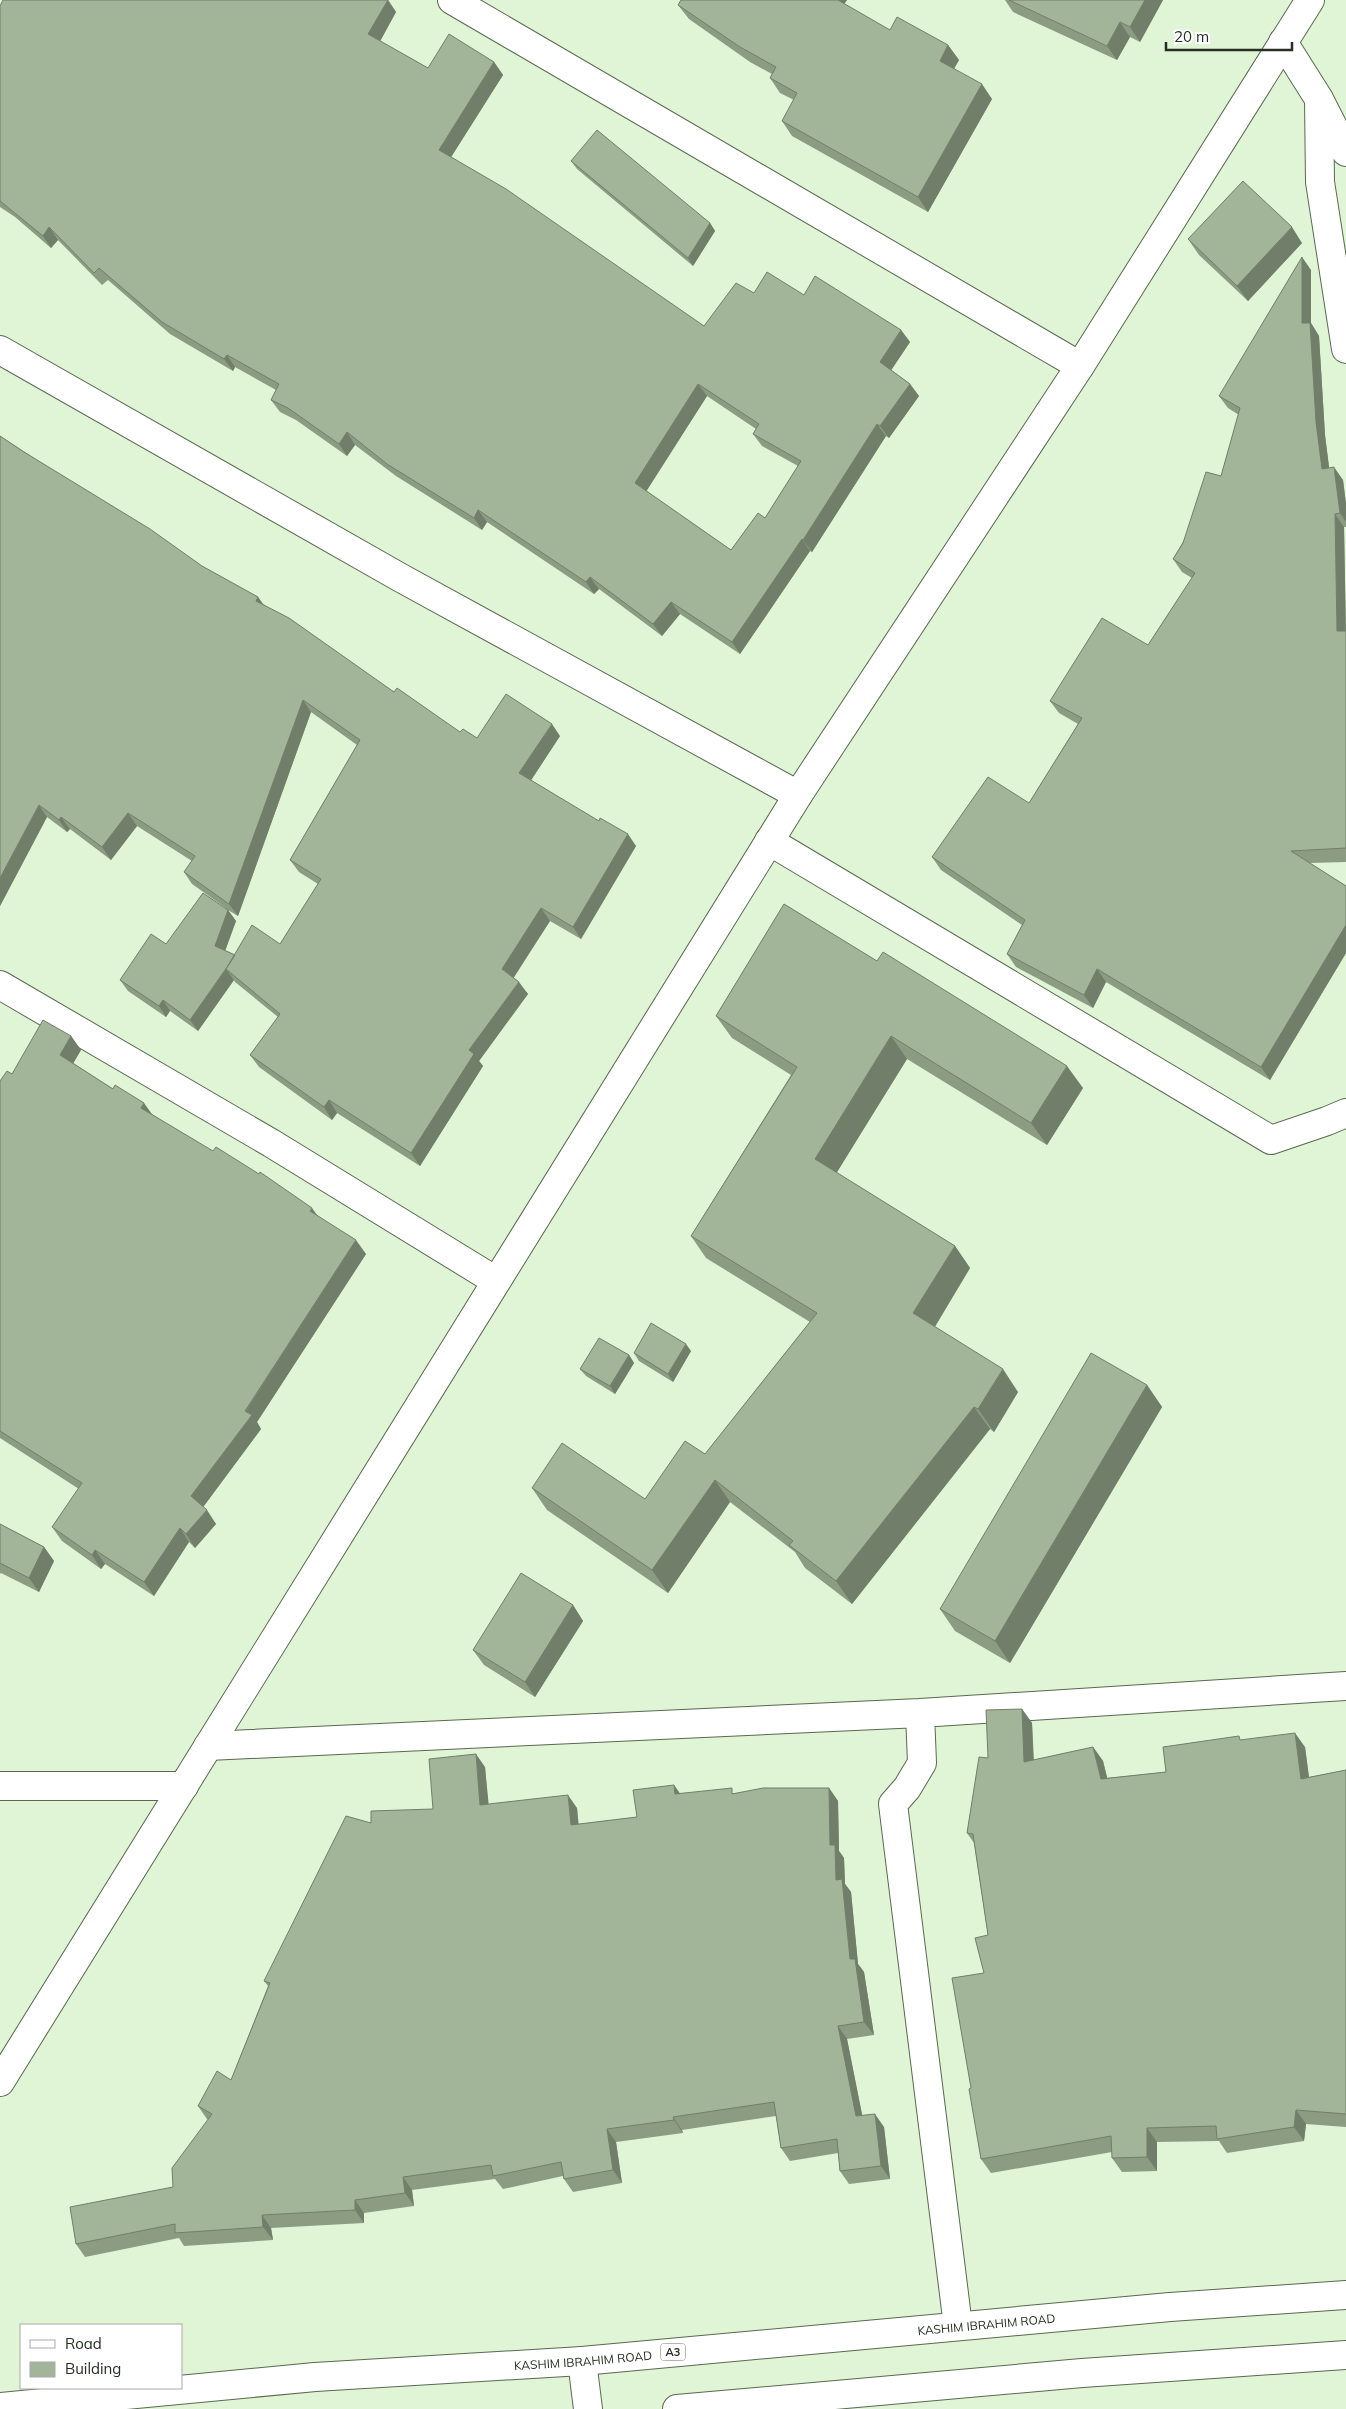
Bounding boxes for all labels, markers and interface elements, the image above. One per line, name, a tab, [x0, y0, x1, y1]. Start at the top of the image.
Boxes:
scale bar	[1166, 20, 1292, 52]
text: 20 m	[1174, 27, 1209, 46]
street label: KASHIM IBRAHIM ROAD	[917, 2310, 1056, 2338]
legend	[20, 2324, 182, 2389]
text: Road	[65, 2334, 102, 2353]
road number: A3	[660, 2344, 686, 2360]
street label: KASHIM IBRAHIM ROAD	[514, 2347, 653, 2373]
text: Building	[65, 2359, 121, 2378]

